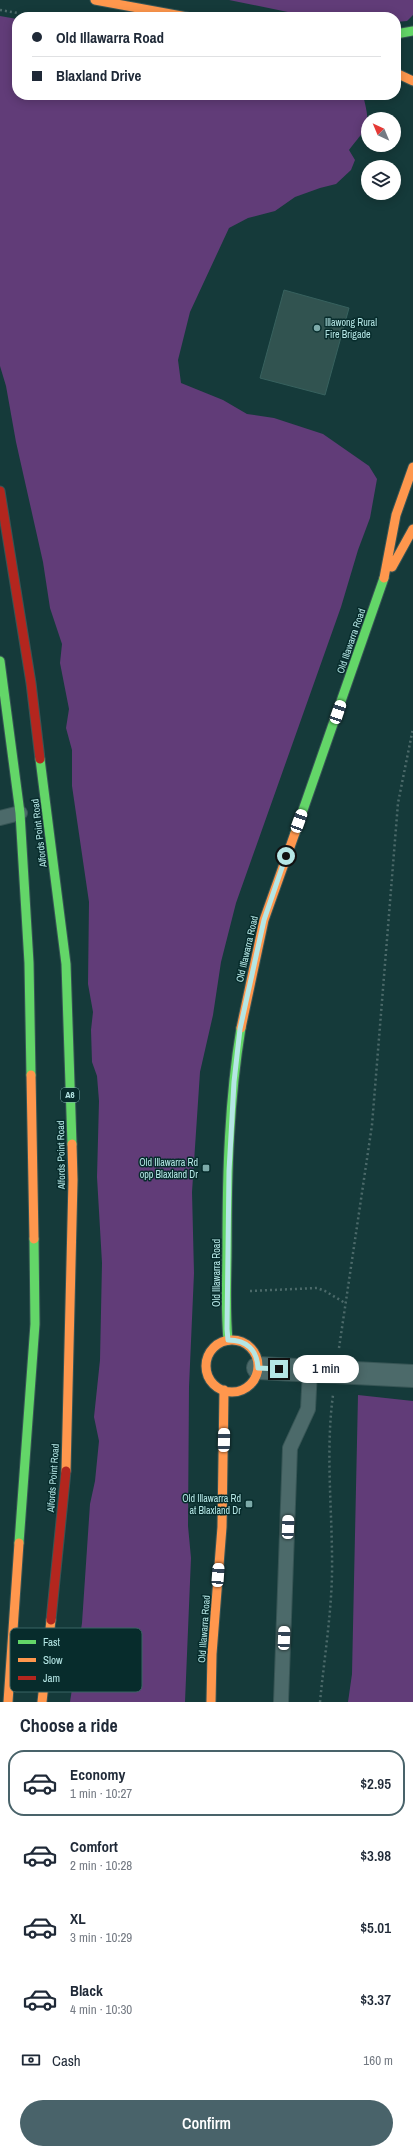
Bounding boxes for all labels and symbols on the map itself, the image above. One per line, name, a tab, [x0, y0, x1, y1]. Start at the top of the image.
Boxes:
north arrow	[361, 112, 401, 152]
place label: Illawong Rural Fire Brigade	[325, 316, 377, 341]
marker: Illawong Rural Fire Brigade	[312, 323, 322, 333]
street label: Old Illawarra Road	[334, 607, 368, 675]
car	[328, 699, 348, 725]
street label: Alfords Point Road	[28, 798, 50, 869]
car	[289, 808, 309, 834]
route start	[277, 847, 295, 865]
street label: Old Illawarra Road	[233, 914, 261, 984]
road number: A6	[61, 1088, 79, 1102]
street label: Alfords Point Road	[54, 1120, 68, 1191]
place label: Old Illawarra Rd opp Blaxland Dr	[139, 1156, 198, 1181]
marker: Old Illawarra Rd opp Blaxland Dr	[201, 1163, 211, 1173]
street label: Old Illawarra Road	[210, 1239, 223, 1307]
callout: 1 min	[293, 1355, 359, 1383]
route end	[270, 1360, 288, 1378]
car	[218, 1428, 230, 1452]
street label: Alfords Point Road	[44, 1443, 62, 1514]
place label: Old Illawarra Rd at Blaxland Dr	[182, 1492, 241, 1517]
marker: Old Illawarra Rd at Blaxland Dr	[244, 1499, 254, 1509]
car	[282, 1515, 294, 1539]
car	[211, 1563, 225, 1587]
street label: Old Illawarra Road	[195, 1595, 213, 1663]
car	[278, 1626, 290, 1650]
legend	[10, 1628, 142, 1692]
text: Fast	[43, 1635, 61, 1649]
text: Slow	[43, 1653, 63, 1667]
text: Jam	[43, 1671, 60, 1685]

